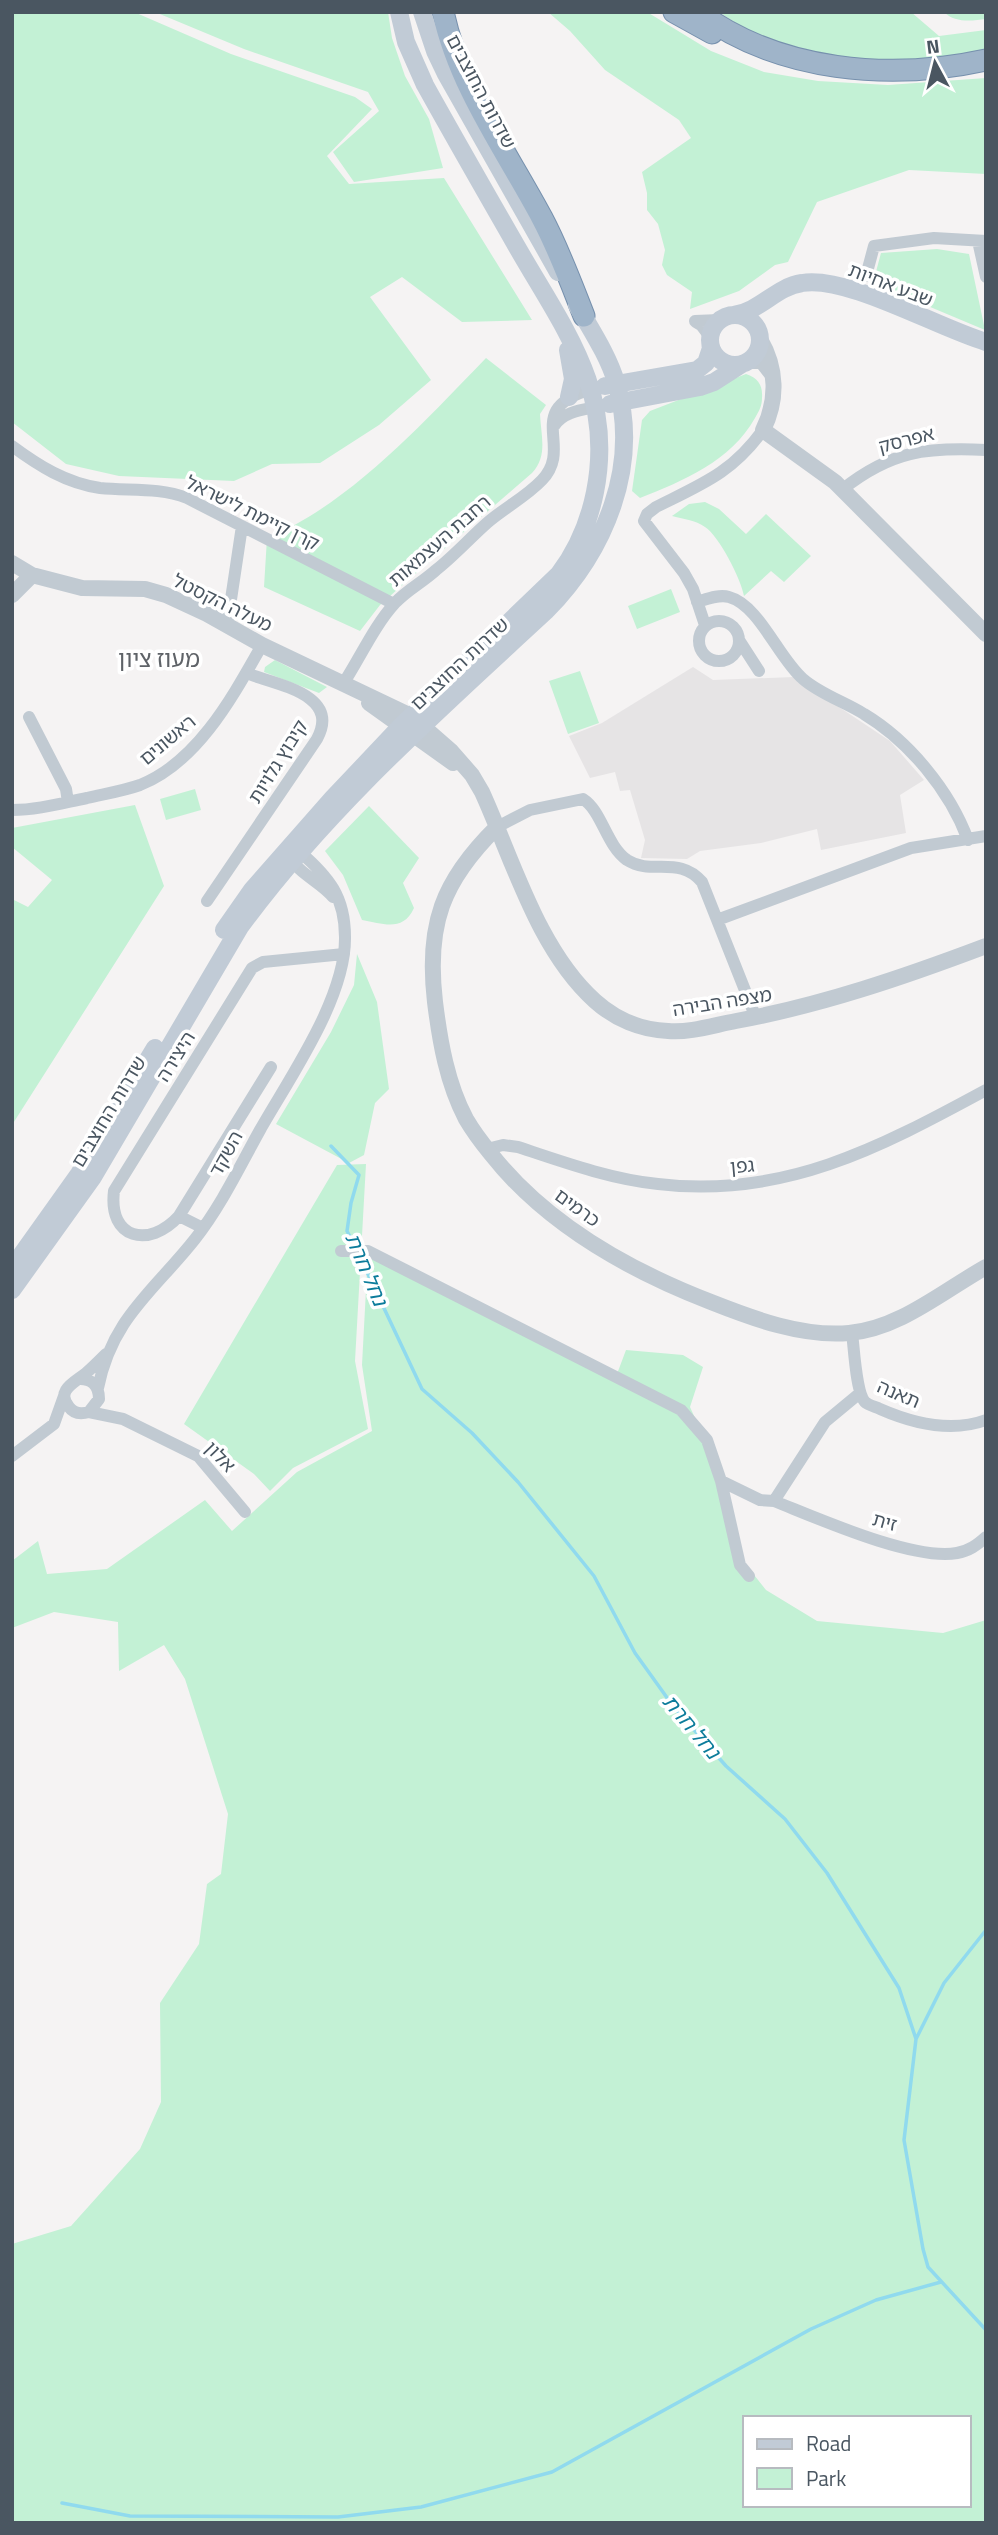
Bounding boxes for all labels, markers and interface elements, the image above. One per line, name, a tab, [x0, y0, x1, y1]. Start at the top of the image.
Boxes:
north arrow	[900, 28, 970, 98]
street label: שדרות החוצבים	[440, 29, 524, 153]
text: N	[925, 30, 941, 61]
street label: שבע אחיות	[844, 255, 938, 313]
street label: אפרסק	[875, 418, 937, 460]
street label: קרן קיימת לישראל	[181, 467, 325, 557]
street label: רחבת העצמאות	[381, 487, 497, 593]
street label: מעלה הקסטל	[168, 565, 278, 639]
street label: שדרות החוצבים	[403, 610, 515, 716]
district label: מעוז ציון	[118, 641, 200, 676]
street label: ראשונים	[132, 707, 202, 771]
street label: קיבוץ גלויות	[240, 713, 314, 808]
street label: מצפה הבירה	[670, 979, 774, 1023]
street label: היצירה	[148, 1025, 202, 1087]
street label: שדרות החוצבים	[63, 1050, 153, 1172]
street label: השקד	[201, 1125, 249, 1181]
street label: גפן	[729, 1149, 755, 1181]
street label: כרמים	[549, 1181, 607, 1233]
water label: נחל חרת	[337, 1228, 397, 1312]
street label: תאנה	[873, 1371, 925, 1415]
street label: אלון	[199, 1434, 243, 1478]
street label: זית	[869, 1504, 901, 1538]
water label: נחל חרת	[655, 1687, 730, 1767]
legend	[743, 2416, 970, 2507]
text: Road	[806, 2427, 851, 2459]
text: Park	[806, 2462, 846, 2494]

